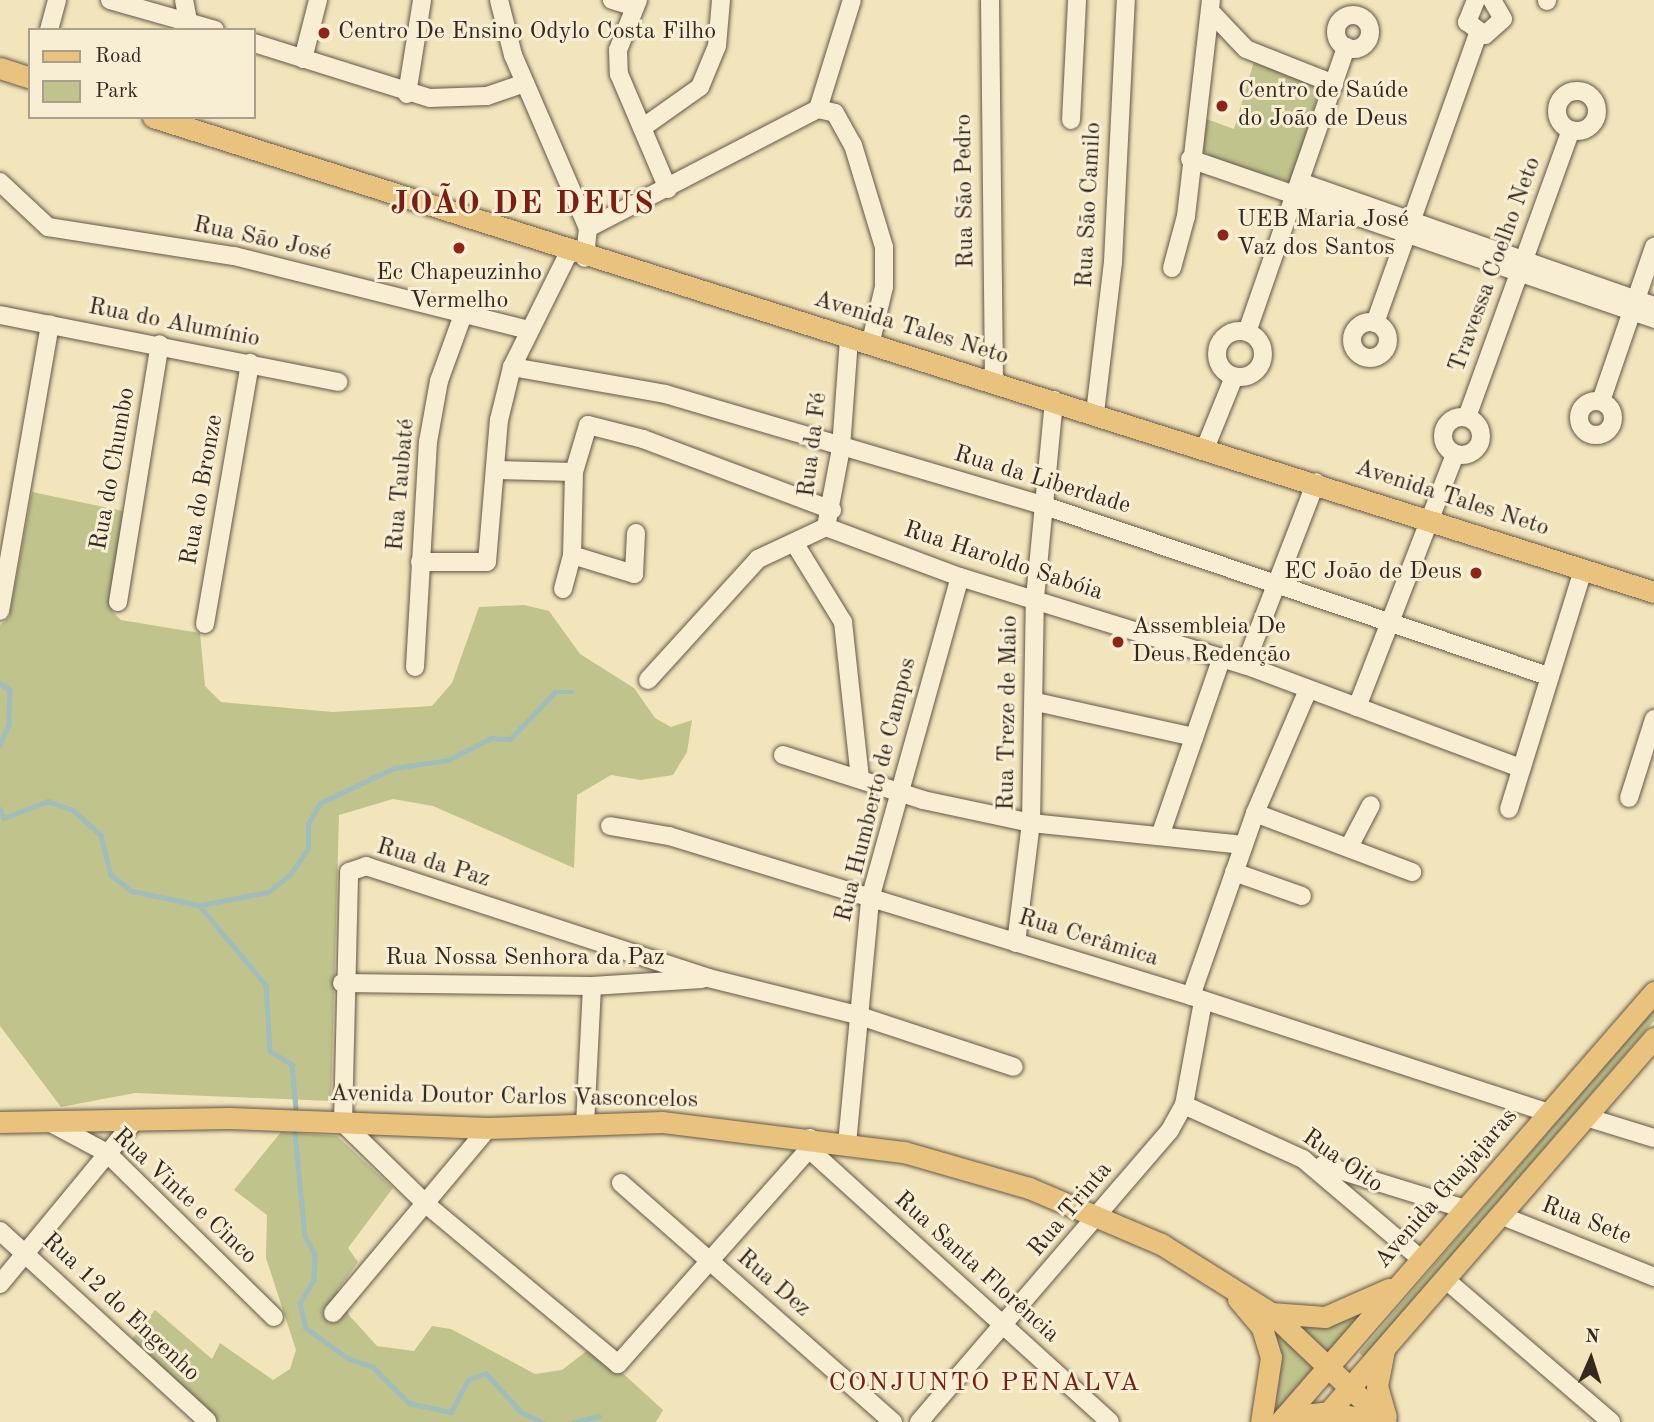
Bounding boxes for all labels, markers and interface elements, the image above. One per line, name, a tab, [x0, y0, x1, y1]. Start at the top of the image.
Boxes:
place label: Centro De Ensino Odylo Costa Filho	[338, 19, 716, 47]
marker: Centro De Ensino Odylo Costa Filho	[316, 25, 332, 41]
legend	[28, 28, 256, 119]
text: Road	[95, 46, 142, 67]
place label: Centro de Saúde do João de Deus	[1238, 78, 1408, 134]
text: Park	[95, 81, 138, 102]
marker: Centro de Saúde do João de Deus	[1212, 96, 1232, 116]
street label: Rua São Pedro	[950, 114, 982, 268]
street label: Rua São Camilo	[1071, 121, 1109, 289]
street label: Travessa Coelho Neto	[1444, 153, 1548, 377]
district label: JOÃO DE DEUS	[392, 186, 654, 224]
place label: UEB Maria José Vaz dos Santos	[1237, 207, 1409, 263]
street label: Rua São José	[190, 211, 334, 269]
marker: UEB Maria José Vaz dos Santos	[1215, 227, 1231, 243]
marker: Ec Chapeuzinho Vermelho	[451, 240, 467, 256]
place label: Ec Chapeuzinho Vermelho	[376, 260, 542, 316]
street label: Avenida Tales Neto	[810, 286, 1012, 372]
street label: Rua do Alumínio	[86, 293, 262, 355]
street label: Rua do Chumbo	[85, 385, 143, 553]
street label: Rua da Fé	[793, 391, 835, 499]
street label: Rua do Bronze	[176, 412, 230, 568]
street label: Rua Taubaté	[382, 418, 422, 552]
street label: Rua da Liberdade	[950, 440, 1134, 522]
street label: Avenida Tales Neto	[1351, 454, 1553, 544]
street label: Rua Haroldo Sabóia	[900, 516, 1106, 608]
place label: EC João de Deus	[1284, 559, 1462, 587]
marker: EC João de Deus	[1468, 565, 1484, 581]
place label: Assembleia De Deus Redenção	[1132, 614, 1291, 670]
street label: Rua Treze de Maio	[993, 615, 1025, 811]
marker: Assembleia De Deus Redenção	[1110, 634, 1126, 650]
street label: Rua Humberto de Campos	[830, 655, 924, 925]
street label: Rua da Paz	[373, 833, 493, 895]
street label: Rua Cerâmica	[1014, 904, 1162, 974]
street label: Rua Nossa Senhora da Paz	[385, 945, 665, 973]
street label: Avenida Doutor Carlos Vasconcelos	[330, 1080, 698, 1116]
street label: Avenida Guajajaras	[1370, 1103, 1524, 1275]
street label: Rua Vinte e Cinco	[106, 1123, 262, 1271]
street label: Rua Oito	[1296, 1124, 1388, 1200]
street label: Rua Trinta	[1023, 1157, 1119, 1263]
street label: Rua Santa Florência	[887, 1186, 1065, 1350]
street label: Rua Sete	[1537, 1192, 1635, 1252]
street label: Rua 12 do Engenho	[35, 1227, 205, 1389]
street label: Rua Dez	[730, 1244, 816, 1324]
north arrow	[1556, 1324, 1626, 1394]
text: N	[1584, 1328, 1600, 1347]
district label: CONJUNTO PENALVA	[831, 1368, 1139, 1400]

